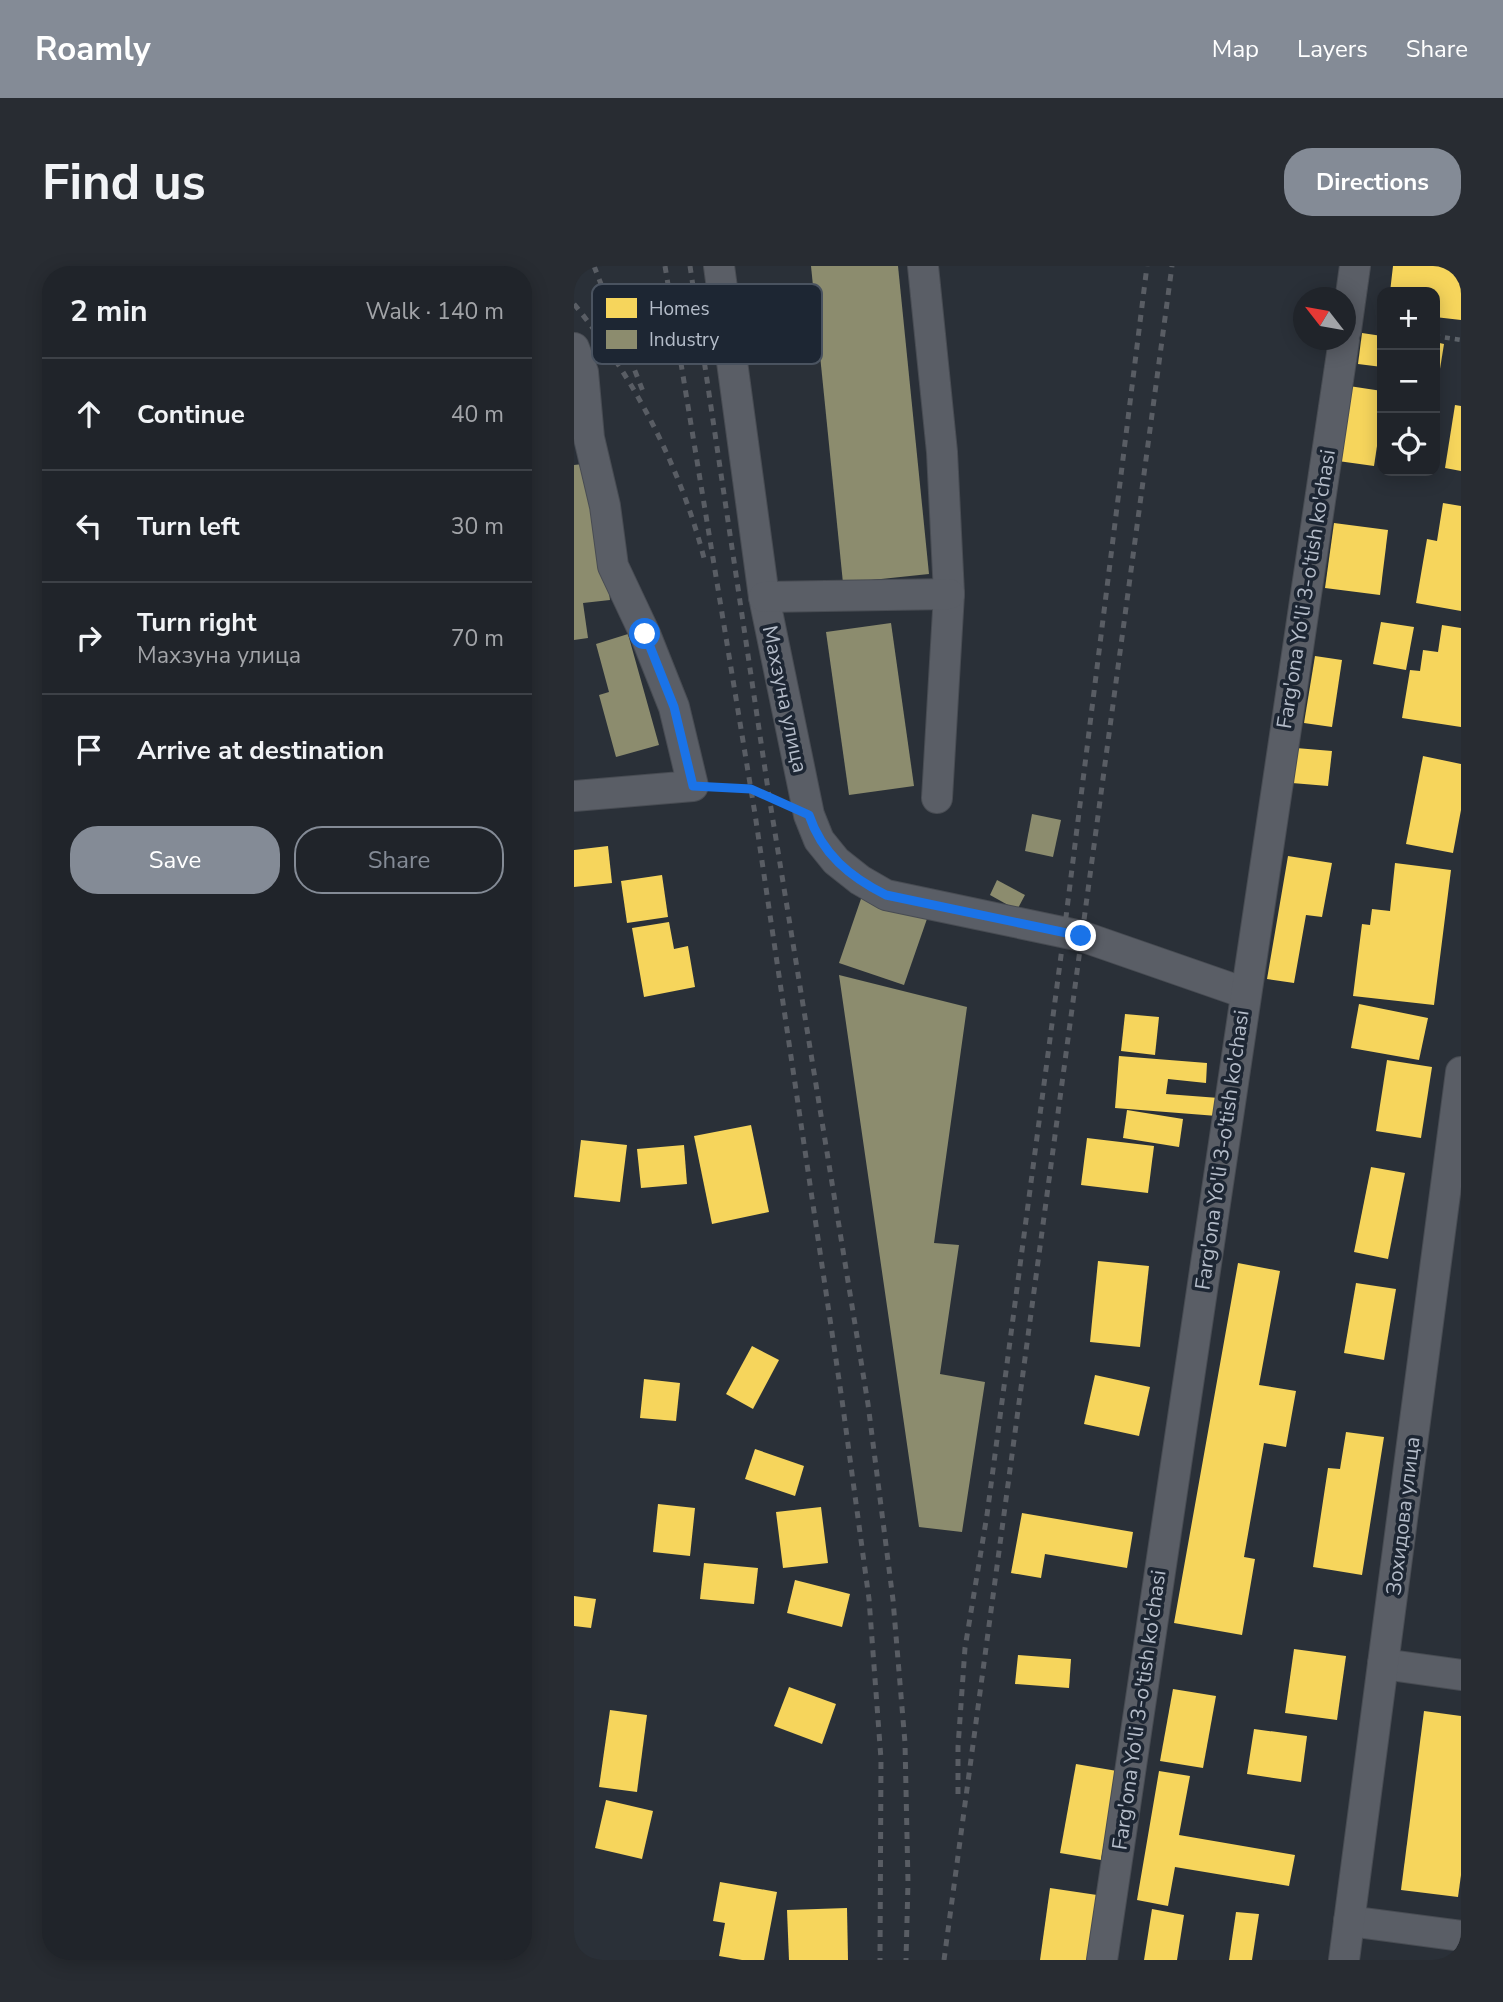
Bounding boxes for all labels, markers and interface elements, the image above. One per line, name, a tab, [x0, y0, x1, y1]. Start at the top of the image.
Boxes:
text: Roamly	[35, 27, 151, 72]
text: Map	[1212, 33, 1259, 65]
text: Layers	[1297, 33, 1368, 65]
text: Share	[1406, 33, 1468, 65]
button: Directions	[1284, 148, 1461, 216]
text: Find us	[42, 149, 206, 216]
legend	[592, 284, 822, 364]
north arrow	[1293, 287, 1356, 350]
map controls	[1377, 287, 1440, 476]
button: +	[1377, 287, 1440, 350]
text: 2 min	[70, 291, 148, 332]
text: Walk · 140 m	[365, 296, 504, 327]
text: Homes	[649, 296, 710, 322]
text: Industry	[649, 327, 719, 353]
button: −	[1377, 350, 1440, 413]
icon: ahead	[70, 395, 108, 433]
text: Continue	[137, 397, 245, 432]
text: 40 m	[451, 399, 504, 430]
button: locate	[1377, 413, 1440, 476]
street label: Farg'ona Yo'li 3-o'tish ko'chasi	[1270, 447, 1342, 731]
icon: left	[70, 507, 108, 545]
text: Turn left	[137, 509, 240, 544]
text: 30 m	[451, 511, 504, 542]
text: Turn right	[137, 605, 256, 640]
route start	[629, 618, 660, 649]
icon: right	[70, 619, 108, 657]
text: 70 m	[451, 623, 504, 654]
street label: Махзуна улица	[756, 623, 814, 775]
text: Махзуна улица	[137, 640, 301, 671]
icon: arrive	[70, 731, 108, 769]
text: Arrive at destination	[137, 733, 384, 768]
button: Save	[70, 826, 280, 894]
button: Share	[294, 826, 504, 894]
route end	[1065, 920, 1096, 951]
street label: Farg'ona Yo'li 3-o'tish ko'chasi	[1188, 1008, 1256, 1292]
street label: Зохидова улица	[1379, 1435, 1427, 1597]
street label: Farg'ona Yo'li 3-o'tish ko'chasi	[1105, 1568, 1173, 1852]

